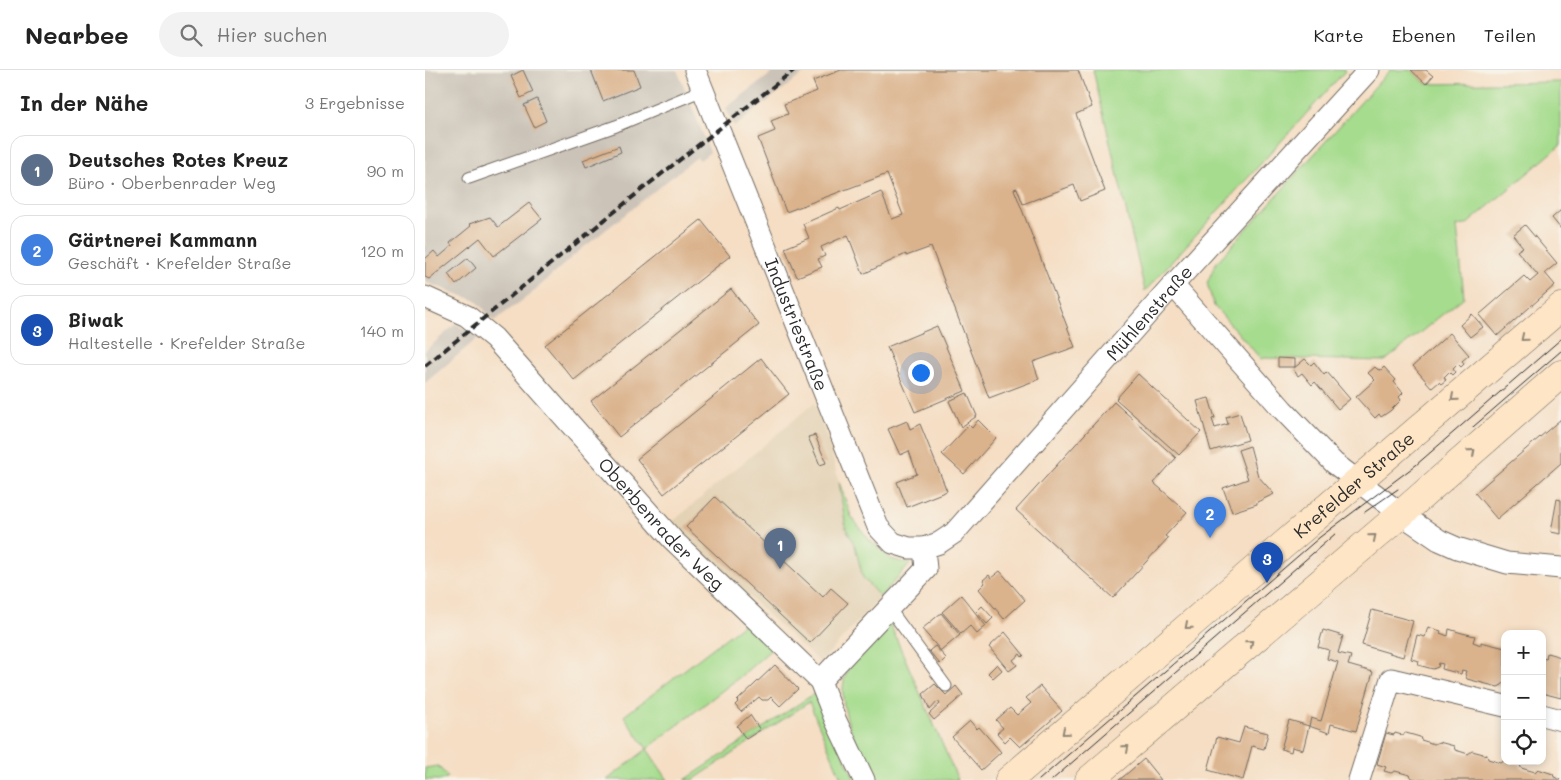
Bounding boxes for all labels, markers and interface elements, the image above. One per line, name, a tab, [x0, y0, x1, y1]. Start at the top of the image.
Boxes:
search box	[159, 12, 509, 57]
text: Nearbee	[25, 19, 129, 50]
icon: search	[177, 21, 205, 49]
text: Hier suchen	[217, 22, 327, 47]
text: Karte	[1313, 23, 1364, 47]
text: Ebenen	[1392, 23, 1456, 47]
text: Teilen	[1484, 23, 1536, 47]
text: In der Nähe	[20, 89, 148, 116]
text: 3 Ergebnisse	[305, 92, 405, 113]
text: Deutsches Rotes Kreuz	[68, 147, 288, 172]
text: 1	[33, 160, 41, 181]
text: 90 m	[367, 160, 404, 181]
text: Büro · Oberbenrader Weg	[68, 172, 276, 193]
text: Gärtnerei Kammann	[68, 227, 257, 252]
text: 2	[33, 240, 41, 261]
text: 120 m	[360, 240, 404, 261]
text: Geschäft · Krefelder Straße	[68, 252, 292, 273]
street label: Industriestraße	[759, 254, 834, 394]
street label: Mühlenstraße	[1100, 260, 1197, 365]
text: Biwak	[68, 307, 124, 332]
text: 3	[32, 320, 42, 341]
text: 140 m	[360, 320, 404, 341]
text: Haltestelle · Krefelder Straße	[68, 332, 305, 353]
one-way arrow	[1521, 333, 1530, 341]
your location	[908, 360, 934, 386]
one-way arrow	[1450, 393, 1459, 402]
street label: Krefelder Straße	[1288, 426, 1419, 543]
one-way arrow	[1466, 448, 1475, 457]
street label: Oberbenrader Weg	[593, 452, 730, 595]
pin: 2	[1194, 497, 1226, 538]
pin: 1	[764, 528, 796, 569]
one-way arrow	[1368, 534, 1377, 543]
pin: 3	[1251, 542, 1283, 583]
one-way arrow	[1185, 620, 1194, 629]
map controls	[1501, 630, 1546, 765]
button: +	[1501, 630, 1546, 675]
one-way arrow	[1244, 639, 1253, 648]
button: −	[1501, 675, 1546, 720]
button: locate	[1501, 720, 1546, 765]
one-way arrow	[1062, 726, 1071, 735]
one-way arrow	[1120, 746, 1129, 754]

